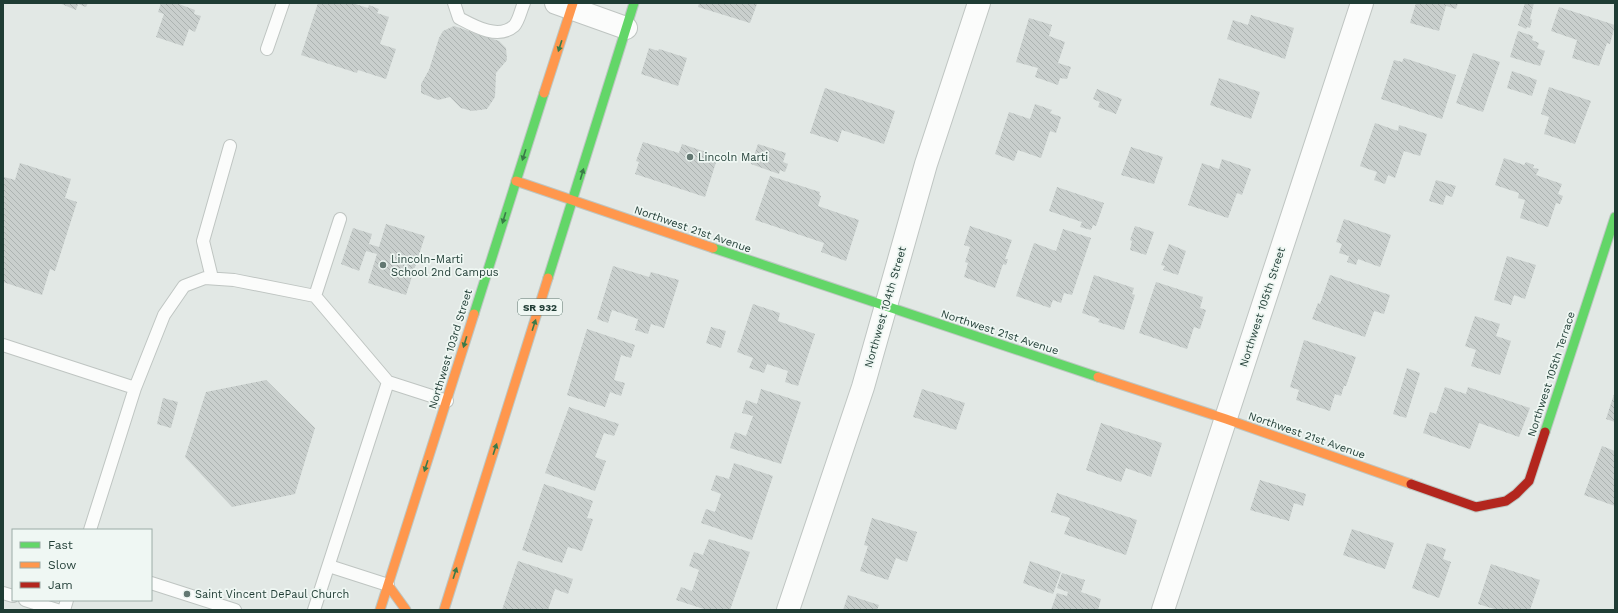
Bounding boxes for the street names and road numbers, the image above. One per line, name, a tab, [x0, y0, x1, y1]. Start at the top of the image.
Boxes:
street label: Northwest 21st Avenue	[633, 203, 753, 256]
street label: Northwest 104th Street	[862, 245, 909, 369]
street label: Northwest 105th Street	[1237, 245, 1288, 369]
street label: Northwest 103rd Street	[426, 287, 475, 411]
road number: SR 932	[518, 299, 562, 315]
street label: Northwest 21st Avenue	[939, 307, 1060, 358]
street label: Northwest 105th Terrace	[1525, 310, 1578, 439]
street label: Northwest 21st Avenue	[1247, 409, 1367, 462]

